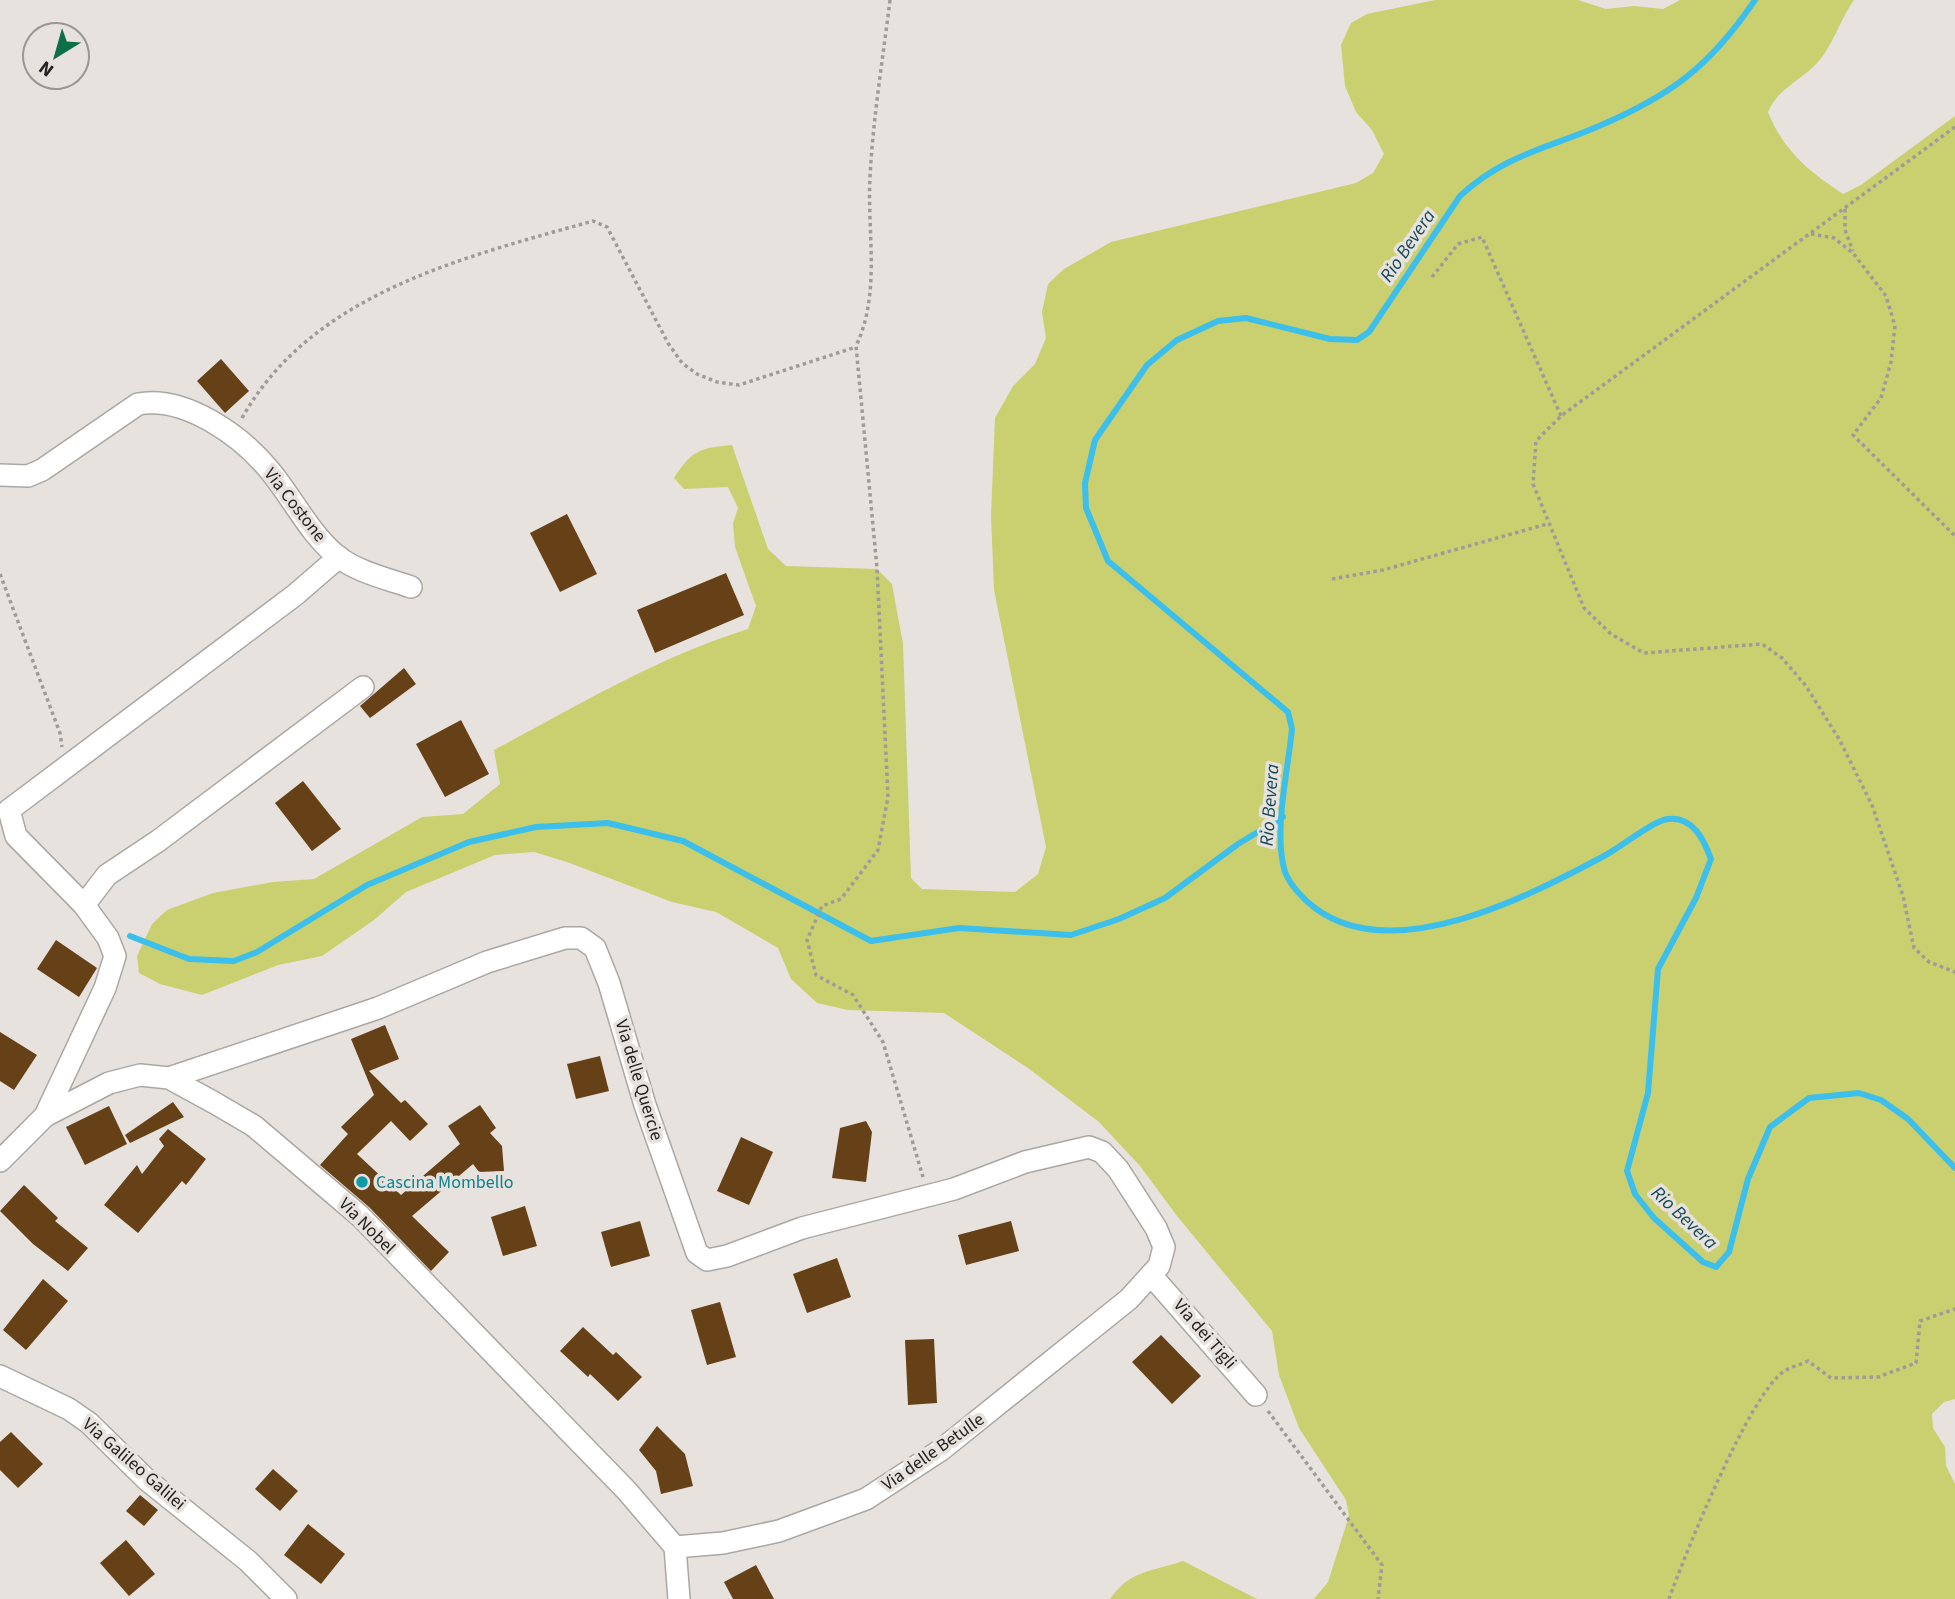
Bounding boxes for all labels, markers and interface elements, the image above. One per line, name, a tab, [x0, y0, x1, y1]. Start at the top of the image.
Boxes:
north arrow	[21, 21, 91, 91]
text: N	[33, 54, 60, 83]
water label: Rio Bevera	[1374, 204, 1442, 288]
street label: Via Costone	[258, 463, 332, 547]
water label: Rio Bevera	[1254, 763, 1286, 847]
street label: Via delle Quercie	[609, 1016, 669, 1144]
place label: Cascina Mombello	[376, 1170, 514, 1195]
marker: Cascina Mombello	[354, 1174, 370, 1190]
water label: Rio Bevera	[1645, 1180, 1723, 1256]
street label: Via Nobel	[333, 1192, 401, 1260]
street label: Via dei Tigli	[1168, 1294, 1242, 1374]
street label: Via delle Betulle	[877, 1407, 990, 1497]
street label: Via Galileo Galilei	[77, 1412, 191, 1516]

